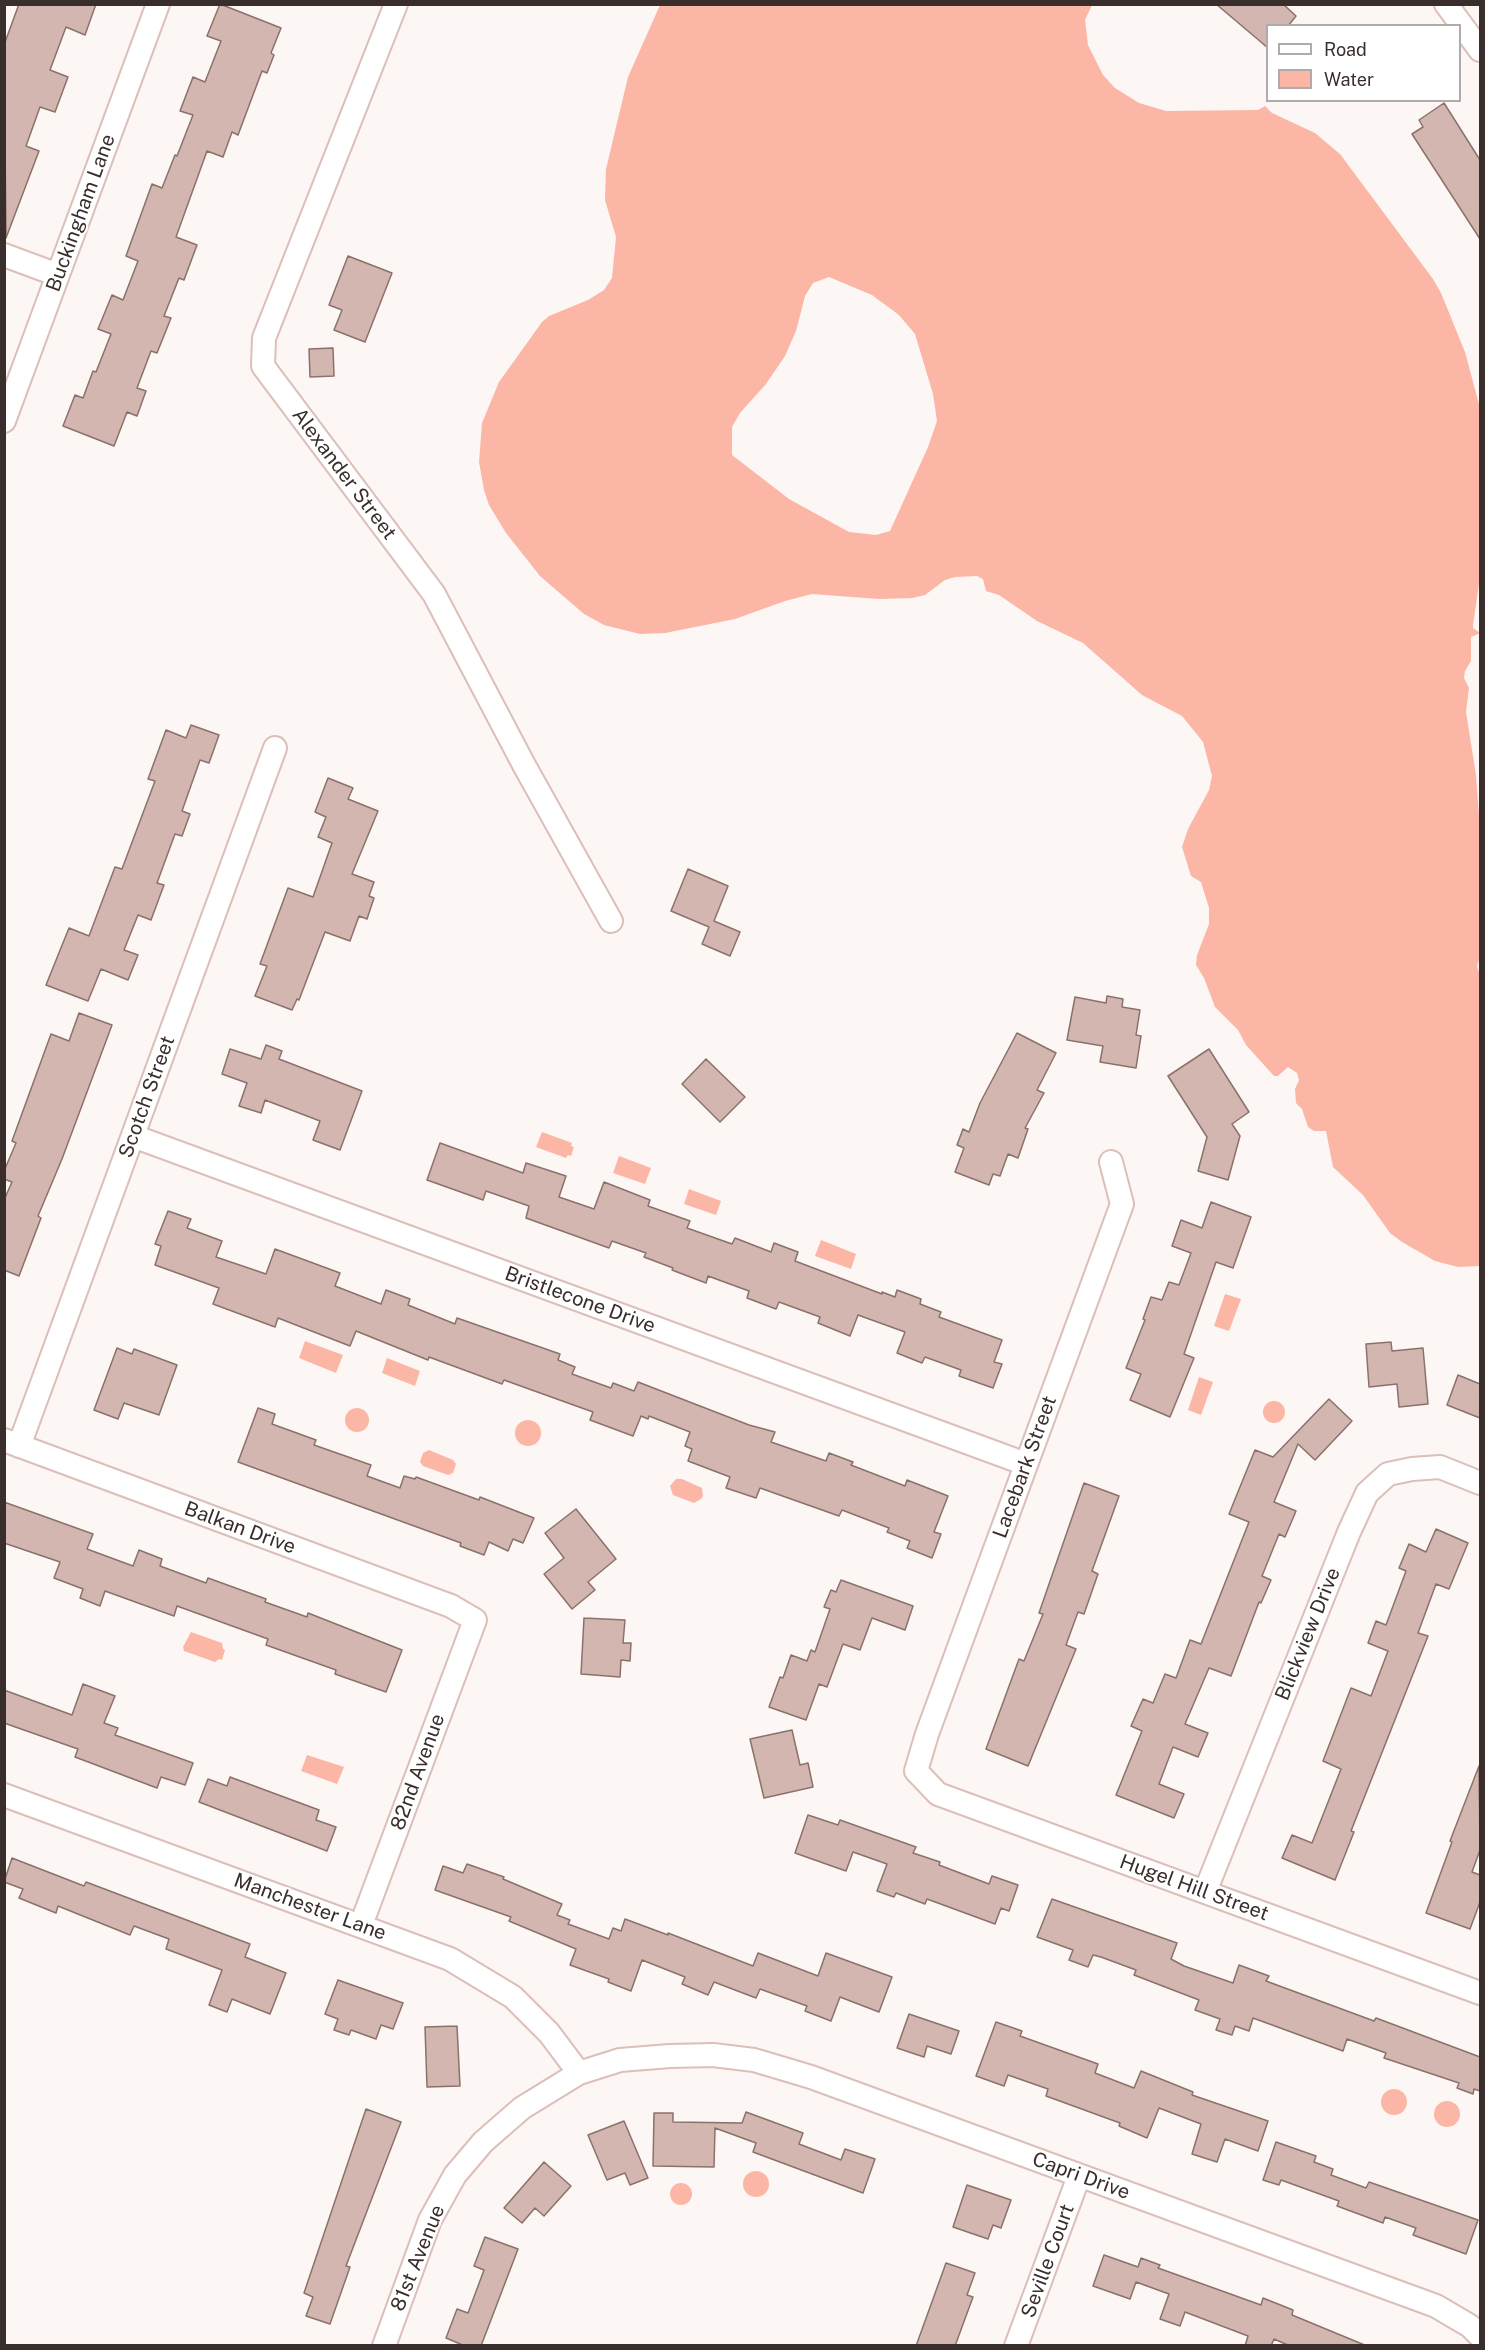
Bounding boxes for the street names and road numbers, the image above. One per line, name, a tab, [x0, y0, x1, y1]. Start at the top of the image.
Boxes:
street label: Buckingham Lane	[41, 131, 121, 295]
street label: Alexander Street	[287, 404, 401, 544]
street label: Scotch Street	[114, 1033, 180, 1161]
street label: Bristlecone Drive	[501, 1262, 659, 1338]
street label: Lacebark Street	[988, 1393, 1062, 1541]
street label: Balkan Drive	[181, 1497, 299, 1559]
street label: Blickview Drive	[1270, 1564, 1346, 1704]
street label: 82nd Avenue	[386, 1711, 450, 1833]
street label: Hugel Hill Street	[1116, 1850, 1272, 1926]
street label: Manchester Lane	[231, 1868, 389, 1946]
street label: Capri Drive	[1029, 2147, 1133, 2205]
street label: 81st Avenue	[386, 2201, 450, 2315]
street label: Seville Court	[1016, 2201, 1080, 2321]

